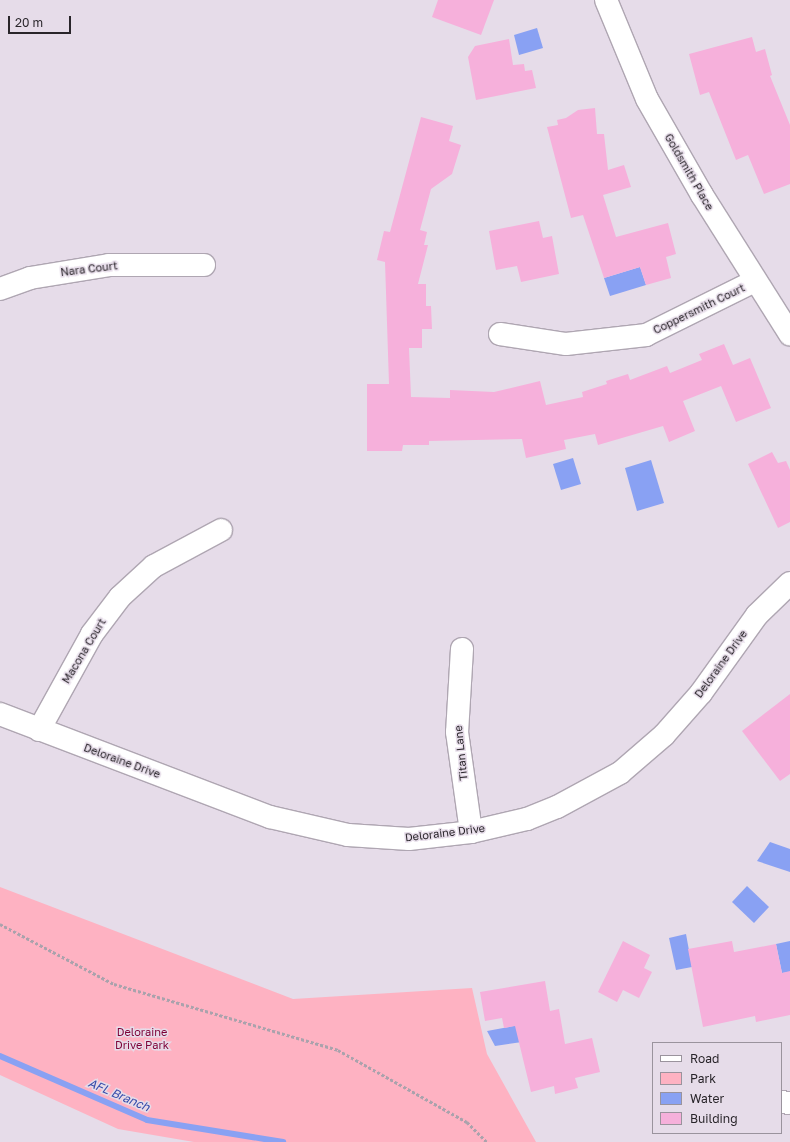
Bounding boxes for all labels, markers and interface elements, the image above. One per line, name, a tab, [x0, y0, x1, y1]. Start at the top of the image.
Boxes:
scale bar	[10, 8, 73, 34]
text: 20 m	[15, 15, 43, 30]
street label: Goldsmith Place	[662, 131, 716, 213]
street label: Nara Court	[60, 259, 118, 279]
street label: Coppersmith Court	[651, 281, 747, 337]
street label: Macona Court	[59, 616, 109, 686]
street label: Deloraine Drive	[692, 628, 750, 700]
street label: Titan Lane	[452, 725, 470, 781]
street label: Deloraine Drive	[82, 741, 162, 781]
street label: Deloraine Drive	[404, 822, 486, 844]
park label: Deloraine Drive Park	[115, 1026, 169, 1052]
legend	[652, 1042, 782, 1134]
text: Road	[690, 1051, 719, 1066]
text: Park	[690, 1071, 716, 1086]
water label: AFL Branch	[86, 1076, 152, 1114]
text: Water	[690, 1091, 724, 1106]
text: Building	[690, 1111, 738, 1126]

